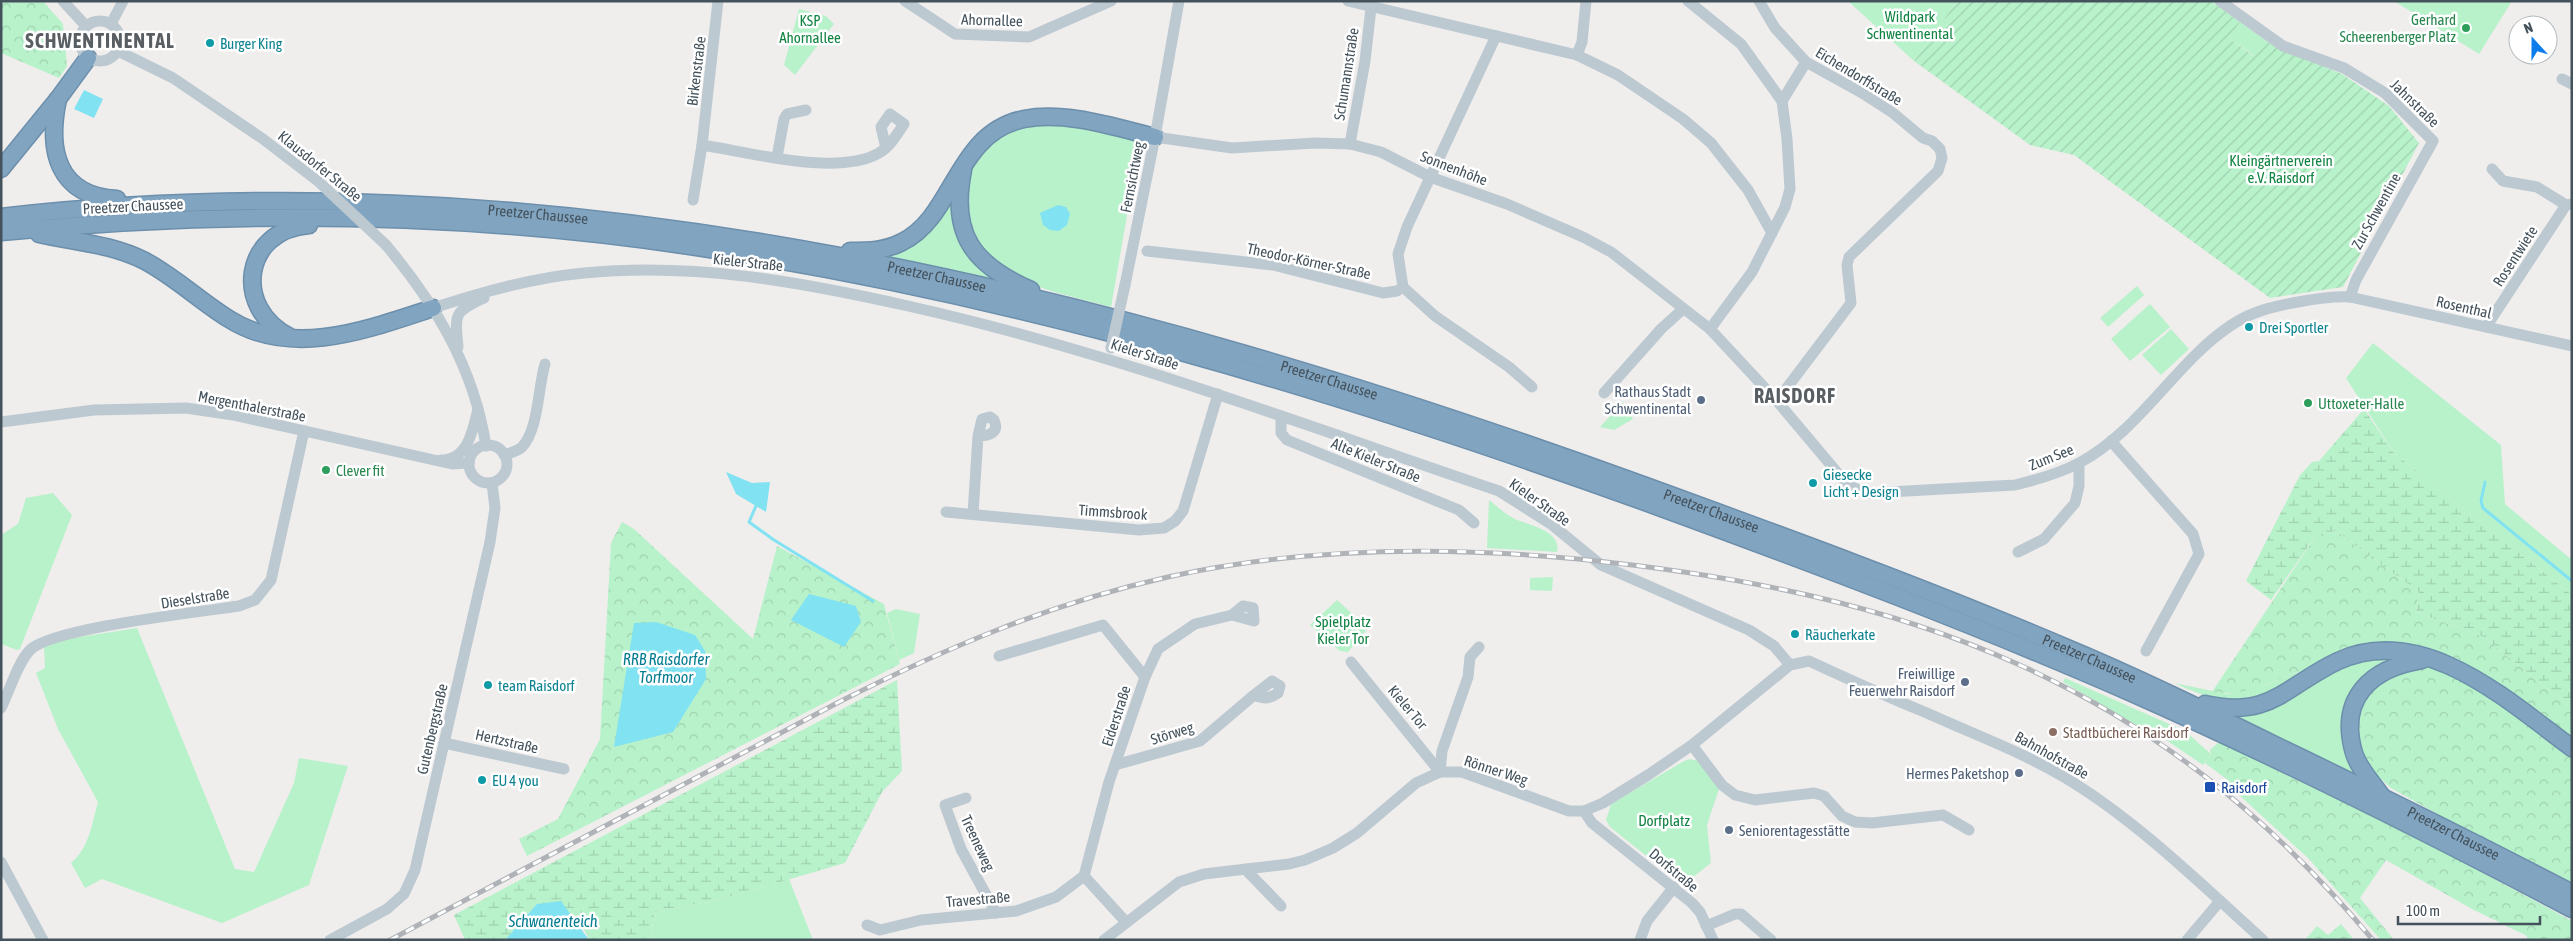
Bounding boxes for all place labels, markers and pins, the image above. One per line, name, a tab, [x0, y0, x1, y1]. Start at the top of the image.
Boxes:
place label: Gerhard Scheerenberger Platz	[2339, 11, 2457, 45]
marker: Gerhard Scheerenberger Platz	[2460, 22, 2472, 34]
place label: Burger King	[220, 35, 283, 52]
marker: Burger King	[204, 37, 216, 49]
place label: Drei Sportler	[2259, 319, 2329, 336]
marker: Drei Sportler	[2243, 321, 2255, 333]
place label: Rathaus Stadt Schwentinental	[1605, 383, 1691, 417]
marker: Rathaus Stadt Schwentinental	[1695, 394, 1707, 406]
place label: Uttoxeter-Halle	[2318, 395, 2405, 412]
marker: Uttoxeter-Halle	[2302, 397, 2314, 409]
place label: Clever fit	[336, 462, 384, 479]
marker: Clever fit	[320, 464, 332, 476]
place label: Giesecke Licht + Design	[1823, 466, 1899, 500]
marker: Giesecke Licht + Design	[1807, 477, 1819, 489]
place label: Räucherkate	[1805, 626, 1876, 643]
marker: Räucherkate	[1789, 628, 1801, 640]
place label: Freiwillige Feuerwehr Raisdorf	[1849, 665, 1955, 699]
marker: Freiwillige Feuerwehr Raisdorf	[1959, 676, 1971, 688]
place label: team Raisdorf	[498, 677, 575, 694]
marker: team Raisdorf	[482, 679, 494, 691]
place label: Stadtbücherei Raisdorf	[2063, 724, 2189, 741]
marker: Stadtbücherei Raisdorf	[2047, 726, 2059, 738]
place label: Hermes Paketshop	[1906, 765, 2009, 782]
marker: Hermes Paketshop	[2013, 767, 2025, 779]
place label: EU 4 you	[492, 772, 539, 789]
marker: EU 4 you	[476, 774, 488, 786]
place label: Raisdorf	[2221, 779, 2267, 796]
marker: Raisdorf	[2203, 780, 2217, 794]
place label: Seniorentagesstätte	[1739, 822, 1850, 839]
marker: Seniorentagesstätte	[1723, 824, 1735, 836]

